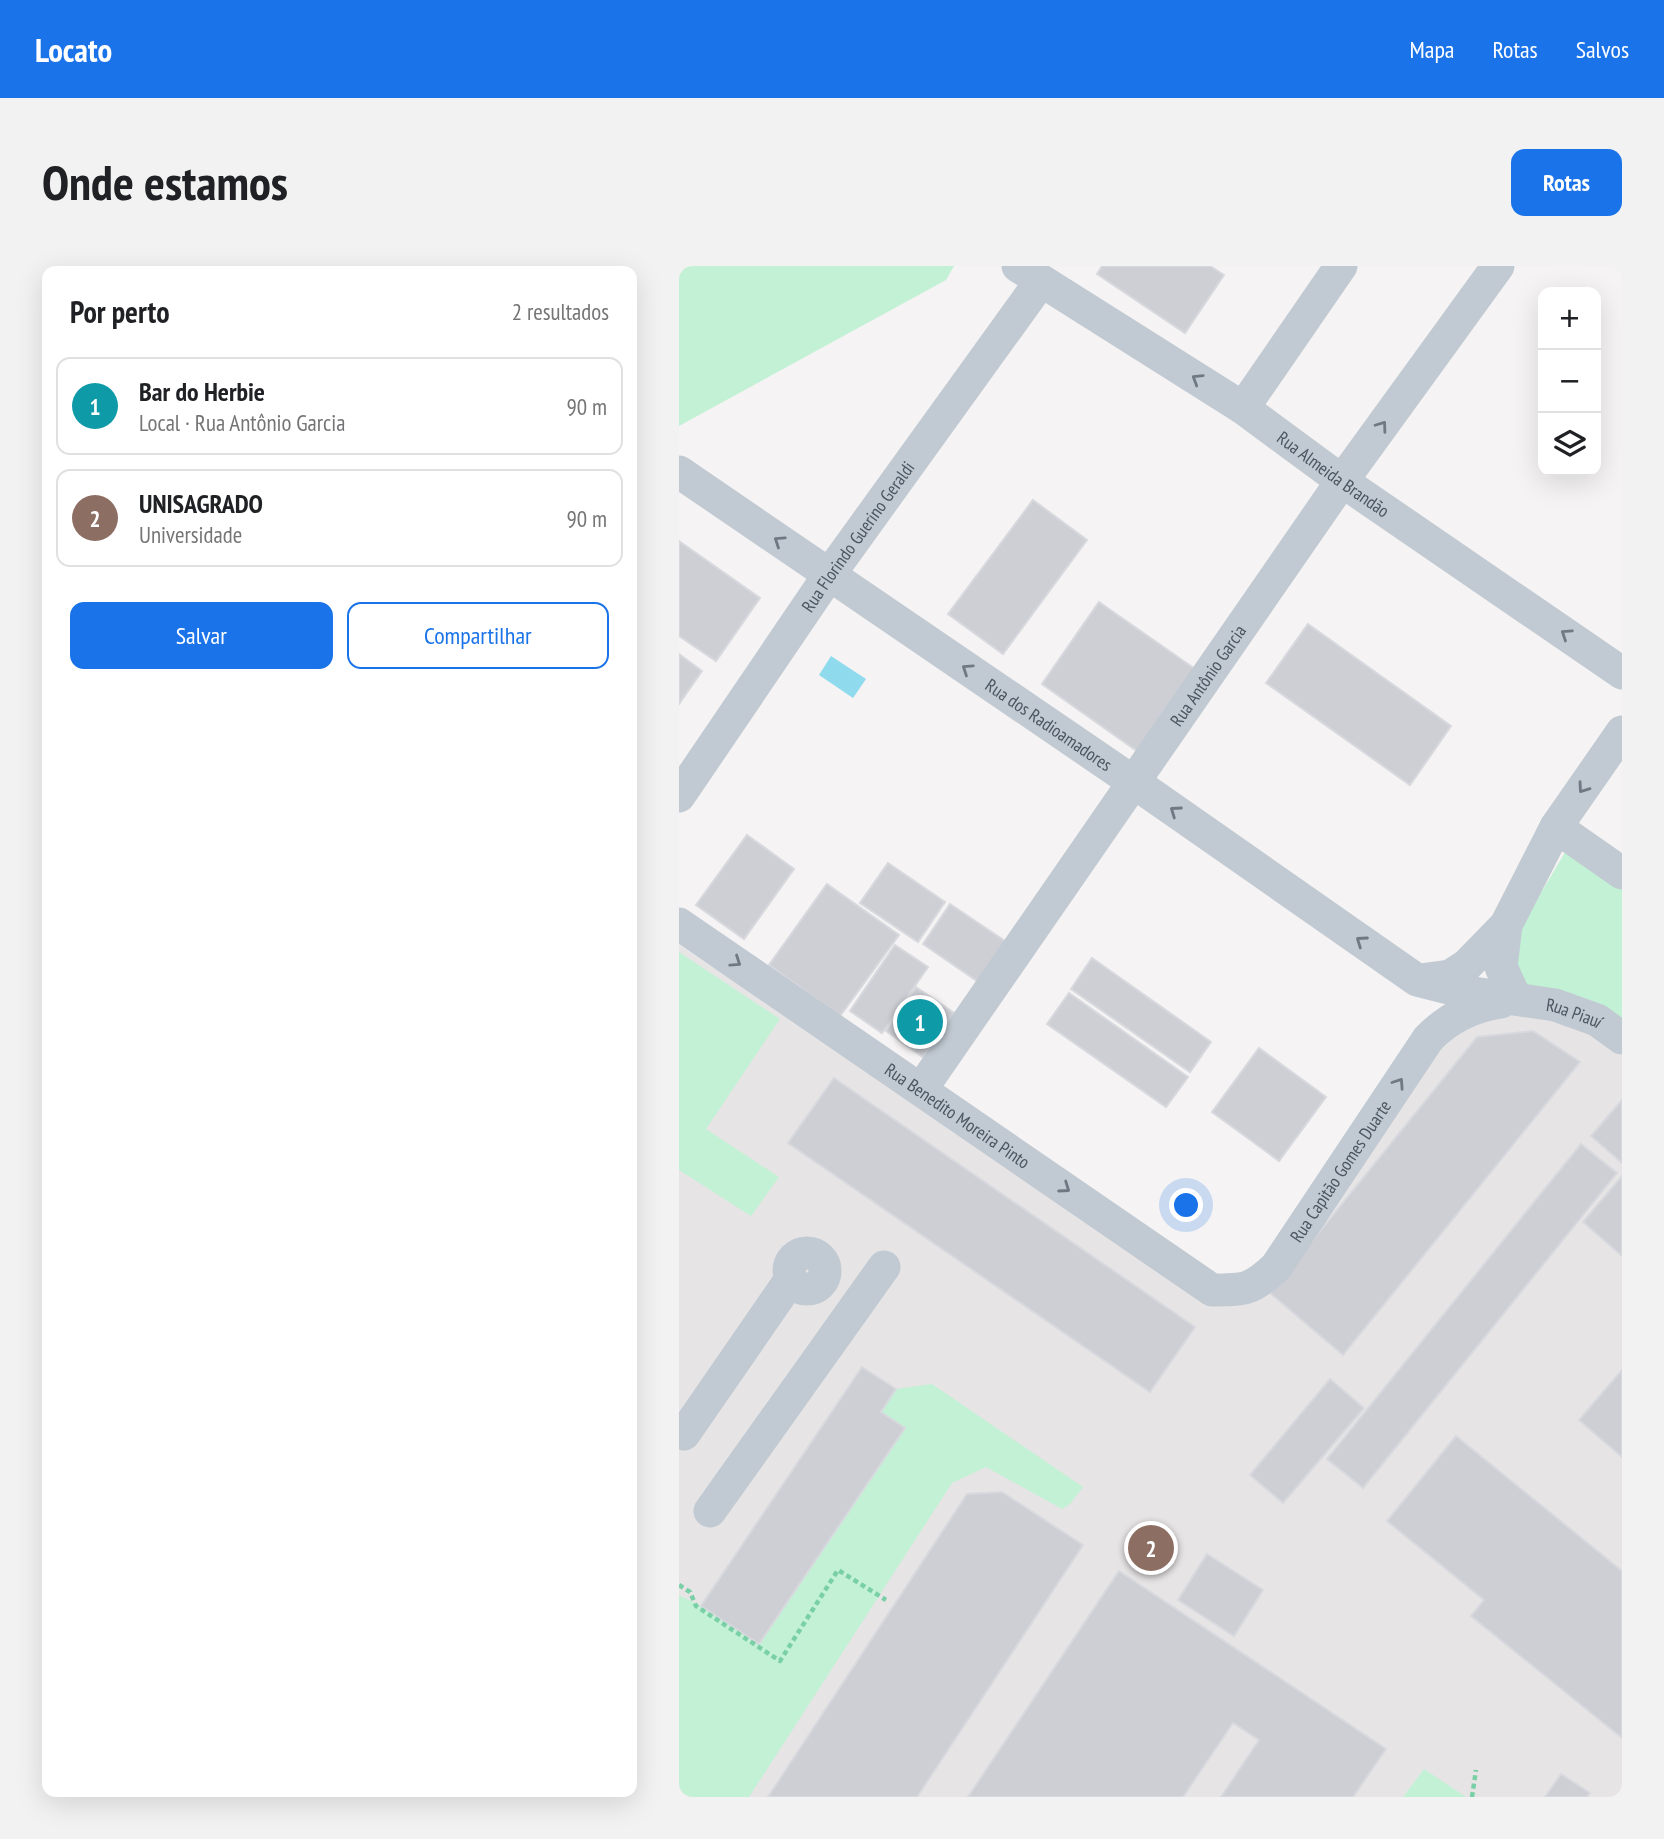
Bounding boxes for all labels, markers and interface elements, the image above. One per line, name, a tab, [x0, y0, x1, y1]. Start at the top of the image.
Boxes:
text: Locato	[35, 28, 112, 71]
text: Mapa	[1410, 34, 1454, 65]
text: Rotas	[1492, 34, 1538, 65]
text: Salvos	[1576, 34, 1629, 65]
button: Rotas	[1511, 149, 1622, 216]
text: Onde estamos	[42, 150, 288, 214]
map controls	[1538, 287, 1601, 476]
button: +	[1538, 287, 1601, 350]
text: Por perto	[70, 292, 170, 331]
text: 2 resultados	[512, 297, 609, 326]
button: −	[1538, 350, 1601, 413]
text: Bar do Herbie	[139, 375, 265, 408]
one-way arrow	[1192, 375, 1205, 388]
text: 1	[90, 392, 101, 421]
text: 90 m	[566, 392, 607, 421]
text: Local · Rua Antônio Garcia	[139, 408, 346, 437]
button: layers	[1538, 413, 1601, 476]
one-way arrow	[1374, 421, 1386, 434]
street label: Rua Almeida Brandão	[1273, 426, 1394, 522]
street label: Rua Florindo Guerino Geraldi	[796, 456, 919, 616]
text: UNISAGRADO	[139, 487, 263, 520]
text: 2	[90, 504, 101, 533]
text: 90 m	[566, 504, 607, 533]
text: Universidade	[139, 520, 242, 549]
one-way arrow	[774, 536, 787, 549]
button: Salvar	[70, 602, 333, 669]
button: Compartilhar	[347, 602, 609, 669]
street label: Rua Antônio Garcia	[1165, 620, 1251, 730]
one-way arrow	[1561, 630, 1574, 642]
one-way arrow	[962, 664, 975, 677]
street label: Rua dos Radioamadores	[981, 673, 1117, 776]
one-way arrow	[1579, 780, 1591, 793]
one-way arrow	[1170, 807, 1183, 819]
one-way arrow	[1356, 937, 1369, 949]
one-way arrow	[728, 954, 741, 967]
street label: Rua Piauí	[1545, 992, 1608, 1032]
pin: 1	[897, 996, 943, 1048]
street label: Rua Benedito Moreira Pinto	[881, 1057, 1035, 1173]
one-way arrow	[1391, 1078, 1403, 1091]
street label: Rua Capitão Gomes Duarte	[1284, 1095, 1396, 1246]
one-way arrow	[1057, 1180, 1070, 1192]
your location	[1169, 1188, 1203, 1222]
pin: 2	[1128, 1522, 1174, 1574]

